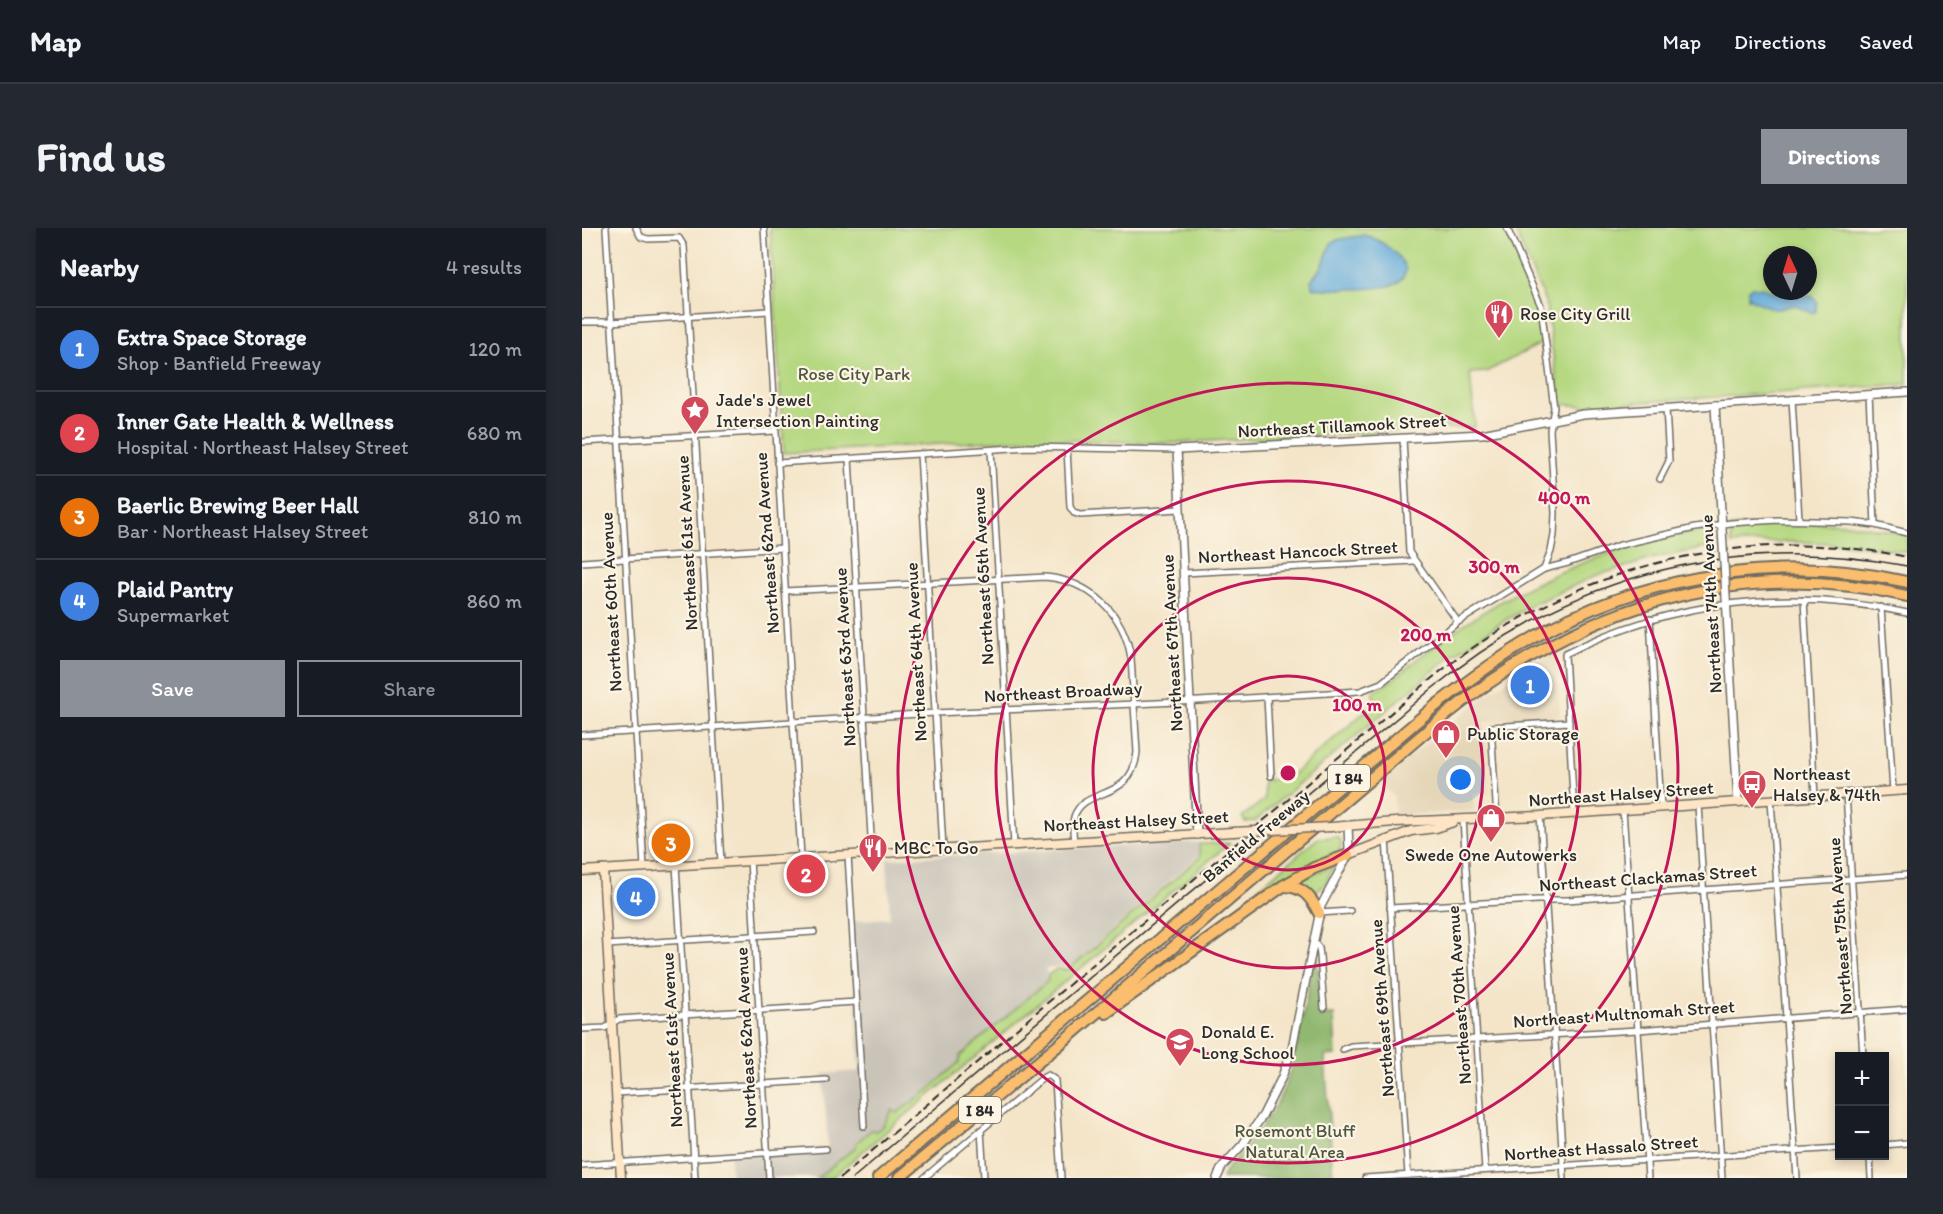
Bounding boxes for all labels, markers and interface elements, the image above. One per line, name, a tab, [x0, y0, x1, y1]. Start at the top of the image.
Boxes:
text: Map	[30, 24, 81, 58]
text: Map	[1663, 29, 1701, 54]
text: Directions	[1734, 29, 1826, 54]
text: Saved	[1859, 29, 1913, 54]
button: Directions	[1761, 129, 1907, 184]
text: Find us	[36, 131, 166, 182]
north arrow	[1763, 246, 1817, 300]
text: Nearby	[60, 251, 139, 283]
text: 4 results	[446, 255, 522, 279]
restaurant icon: Rose City Grill	[1483, 298, 1515, 340]
place label: Rose City Grill	[1520, 303, 1630, 325]
text: Extra Space Storage	[117, 324, 307, 351]
text: 1	[75, 337, 84, 361]
text: 120 m	[469, 337, 522, 361]
text: Shop · Banfield Freeway	[117, 351, 321, 375]
park label: Rose City Park	[798, 363, 910, 385]
place label: Jade's Jewel Intersection Painting	[716, 389, 880, 432]
place icon: Jade's Jewel Intersection Painting	[679, 394, 711, 436]
text: Inner Gate Health & Wellness	[117, 408, 394, 435]
street label: Northeast Tillamook Street	[1237, 410, 1447, 442]
text: 2	[74, 421, 85, 445]
text: 680 m	[467, 421, 522, 445]
text: Hospital · Northeast Halsey Street	[117, 435, 408, 459]
street label: Northeast 62nd Avenue	[750, 452, 784, 634]
street label: Northeast 61st Avenue	[671, 455, 703, 631]
street label: Northeast 65th Avenue	[967, 486, 999, 666]
text: 400 m	[1538, 487, 1591, 509]
text: Baerlic Brewing Beer Hall	[117, 492, 359, 519]
text: 3	[74, 505, 85, 529]
text: 810 m	[468, 505, 522, 529]
street label: Northeast 60th Avenue	[595, 512, 627, 692]
street label: Northeast 74th Avenue	[1695, 514, 1727, 694]
text: Bar · Northeast Halsey Street	[117, 519, 368, 543]
street label: Northeast Hancock Street	[1197, 536, 1399, 568]
street label: Northeast 67th Avenue	[1156, 554, 1188, 732]
text: 300 m	[1468, 556, 1520, 578]
street label: Northeast 64th Avenue	[900, 562, 932, 742]
street label: Northeast 63rd Avenue	[829, 567, 861, 747]
text: Plaid Pantry	[117, 576, 233, 603]
text: 4	[73, 589, 86, 613]
text: 860 m	[467, 589, 522, 613]
text: Supermarket	[117, 603, 229, 627]
text: 200 m	[1401, 624, 1452, 646]
button: Save	[60, 660, 285, 717]
button: Share	[297, 660, 522, 717]
pin: 1	[1510, 662, 1550, 708]
street label: Northeast Broadway	[983, 677, 1143, 707]
text: 100 m	[1332, 694, 1383, 716]
shop icon: Public Storage	[1430, 718, 1462, 760]
place label: Public Storage	[1467, 723, 1579, 745]
centre of rings	[1278, 763, 1298, 783]
place label: Northeast Halsey & 74th	[1773, 763, 1880, 806]
road number: I 84	[1328, 765, 1370, 791]
your location	[1446, 765, 1475, 794]
bus stop icon: Northeast Halsey & 74th	[1736, 768, 1768, 810]
street label: Northeast Halsey Street	[1528, 777, 1715, 811]
street label: Banfield Freeway	[1198, 784, 1314, 887]
shop icon: Swede One Autowerks	[1475, 802, 1507, 844]
street label: Northeast Halsey Street	[1043, 805, 1229, 837]
pin: 3	[652, 820, 691, 866]
restaurant icon: MBC To Go	[857, 832, 889, 874]
place label: MBC To Go	[894, 837, 978, 859]
street label: Northeast 75th Avenue	[1823, 837, 1857, 1015]
place label: Swede One Autowerks	[1405, 844, 1577, 866]
pin: 2	[786, 852, 826, 896]
street label: Northeast Clackamas Street	[1538, 859, 1758, 897]
pin: 4	[616, 874, 656, 920]
street label: Northeast 70th Avenue	[1442, 905, 1476, 1085]
street label: Northeast 69th Avenue	[1365, 918, 1399, 1098]
street label: Northeast 62nd Avenue	[730, 947, 762, 1129]
street label: Northeast 61st Avenue	[656, 952, 688, 1128]
street label: Northeast Multnomah Street	[1512, 995, 1736, 1033]
place label: Donald E. Long School	[1201, 1021, 1294, 1064]
school or university icon: Donald E. Long School	[1164, 1026, 1196, 1068]
map controls	[1835, 1052, 1889, 1160]
button: +	[1835, 1052, 1889, 1106]
road number: I 84	[959, 1097, 1001, 1123]
button: −	[1835, 1106, 1889, 1160]
park label: Rosemont Bluff Natural Area	[1235, 1120, 1356, 1163]
street label: Northeast Hassalo Street	[1503, 1130, 1699, 1166]

